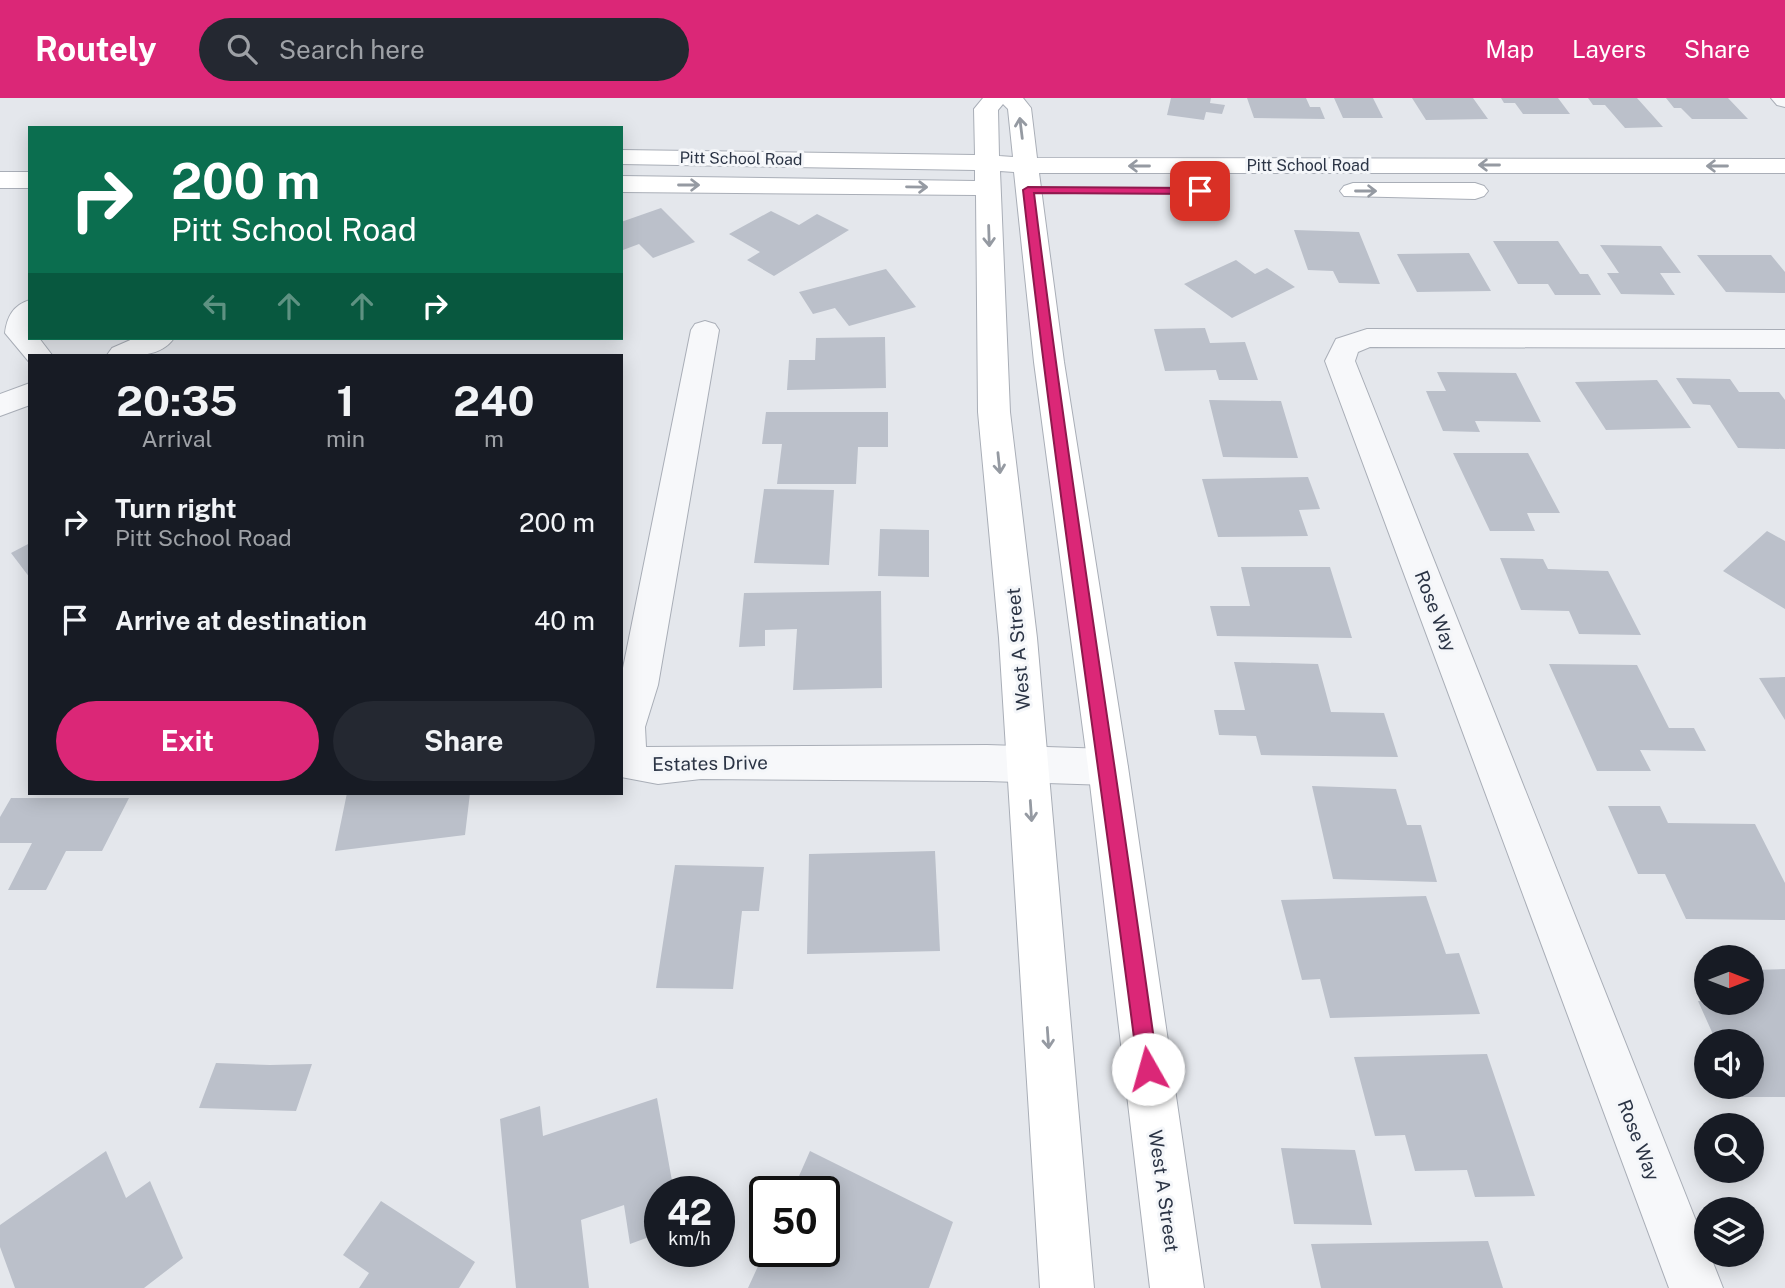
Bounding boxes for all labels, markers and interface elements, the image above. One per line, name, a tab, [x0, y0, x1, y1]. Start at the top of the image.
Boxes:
search box	[199, 18, 689, 81]
text: Routely	[35, 30, 157, 68]
icon: search	[223, 30, 261, 68]
text: Search here	[279, 34, 425, 65]
text: Map	[1485, 35, 1534, 63]
text: Layers	[1572, 35, 1646, 63]
text: Share	[1684, 35, 1750, 63]
one-way arrow	[1015, 117, 1028, 140]
street label: Pitt School Road	[679, 148, 803, 169]
text: 200 m	[171, 152, 320, 210]
icon: right	[56, 154, 147, 245]
street label: Pitt School Road	[1247, 156, 1369, 175]
one-way arrow	[1478, 158, 1501, 172]
one-way arrow	[1706, 159, 1729, 173]
one-way arrow	[1128, 160, 1151, 173]
pin	[1170, 161, 1230, 221]
icon: arrive	[1181, 172, 1219, 210]
one-way arrow	[678, 178, 701, 192]
one-way arrow	[905, 180, 928, 194]
one-way arrow	[1354, 184, 1377, 198]
text: Pitt School Road	[171, 211, 417, 248]
one-way arrow	[982, 224, 995, 247]
icon: left	[197, 287, 235, 325]
icon: ahead	[270, 287, 308, 325]
icon: ahead	[343, 287, 381, 325]
icon: right	[416, 287, 454, 325]
text: 20:35	[116, 376, 238, 425]
text: 1	[337, 376, 355, 425]
text: 240	[453, 376, 535, 425]
text: Arrival	[141, 425, 213, 452]
text: min	[326, 425, 365, 452]
text: m	[484, 425, 504, 452]
one-way arrow	[993, 451, 1006, 474]
text: Turn right	[115, 493, 237, 524]
icon: right	[56, 503, 94, 541]
text: 200 m	[519, 507, 595, 538]
text: Pitt School Road	[115, 524, 292, 551]
street label: Rose Way	[1410, 567, 1462, 655]
street label: West A Street	[1002, 587, 1034, 711]
icon: arrive	[56, 601, 94, 639]
text: Arrive at destination	[115, 605, 367, 636]
text: 40 m	[534, 605, 595, 636]
button: Exit	[56, 701, 319, 781]
button: Share	[333, 701, 595, 781]
street label: Estates Drive	[652, 751, 768, 775]
one-way arrow	[1025, 800, 1038, 823]
north arrow	[1694, 945, 1764, 1015]
map controls	[1694, 945, 1764, 1267]
one-way arrow	[1042, 1026, 1055, 1049]
button: sound	[1694, 1029, 1764, 1099]
position arrow	[1111, 1032, 1185, 1106]
street label: Rose Way	[1613, 1096, 1665, 1184]
button: search	[1694, 1113, 1764, 1183]
street label: West A Street	[1145, 1129, 1183, 1253]
speed limit sign: 50	[749, 1176, 840, 1267]
text: 42	[667, 1192, 712, 1233]
button: layers	[1694, 1197, 1764, 1267]
text: km/h	[668, 1228, 711, 1249]

